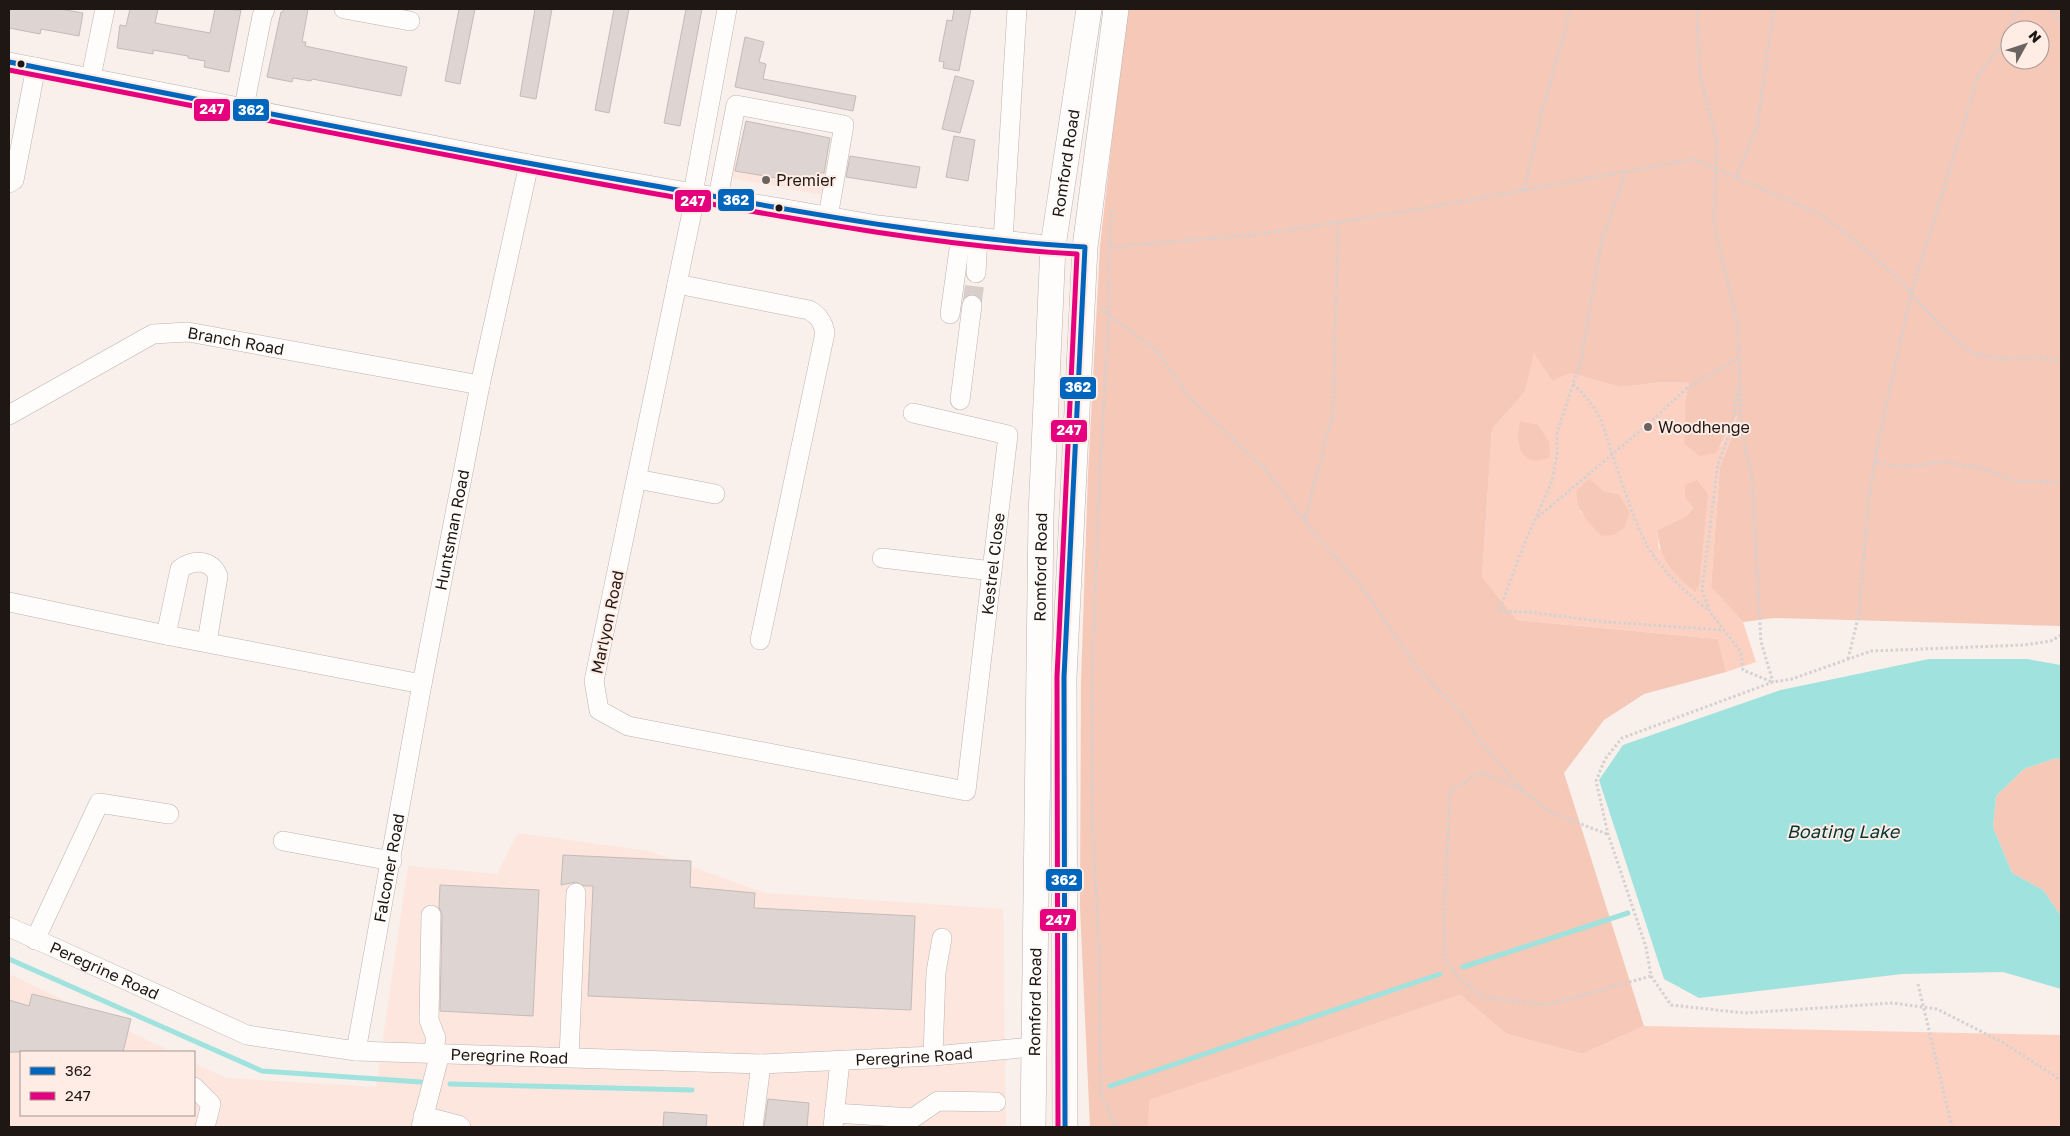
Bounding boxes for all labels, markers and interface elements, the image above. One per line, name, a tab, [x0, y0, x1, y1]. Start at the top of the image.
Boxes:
north arrow	[2000, 20, 2050, 70]
text: N	[2025, 27, 2045, 46]
unlabelled marker	[16, 59, 26, 69]
line badge: 247	[193, 98, 231, 122]
line badge: 362	[232, 98, 270, 122]
text: 247	[200, 100, 225, 117]
text: 362	[238, 101, 264, 118]
street label: Romford Road	[1047, 108, 1084, 219]
place label: Premier	[776, 170, 836, 190]
marker: Premier	[760, 174, 772, 186]
line badge: 362	[717, 188, 755, 212]
line badge: 247	[674, 189, 712, 213]
text: 362	[723, 191, 749, 208]
text: 247	[681, 192, 706, 209]
unlabelled marker	[774, 203, 784, 213]
street label: Branch Road	[186, 322, 286, 359]
line badge: 362	[1059, 376, 1097, 400]
text: 362	[1065, 378, 1091, 395]
place label: Woodhenge	[1658, 417, 1750, 437]
line badge: 247	[1050, 419, 1088, 443]
text: 247	[1057, 421, 1082, 438]
marker: Woodhenge	[1642, 421, 1654, 433]
street label: Huntsman Road	[430, 468, 473, 592]
street label: Kestrel Close	[977, 512, 1009, 616]
street label: Romford Road	[1030, 512, 1051, 622]
street label: Marlyon Road	[586, 569, 628, 675]
street label: Falconer Road	[369, 812, 409, 924]
water label: Boating Lake	[1787, 820, 1901, 842]
line badge: 362	[1045, 868, 1083, 892]
text: 362	[1051, 871, 1077, 888]
line badge: 247	[1039, 908, 1077, 932]
text: 247	[1046, 911, 1071, 928]
street label: Peregrine Road	[47, 937, 162, 1004]
street label: Romford Road	[1024, 947, 1045, 1057]
street label: Peregrine Road	[855, 1042, 974, 1070]
street label: Peregrine Road	[450, 1044, 569, 1068]
legend	[20, 1051, 195, 1116]
text: 362	[65, 1061, 92, 1079]
text: 247	[65, 1086, 91, 1104]

